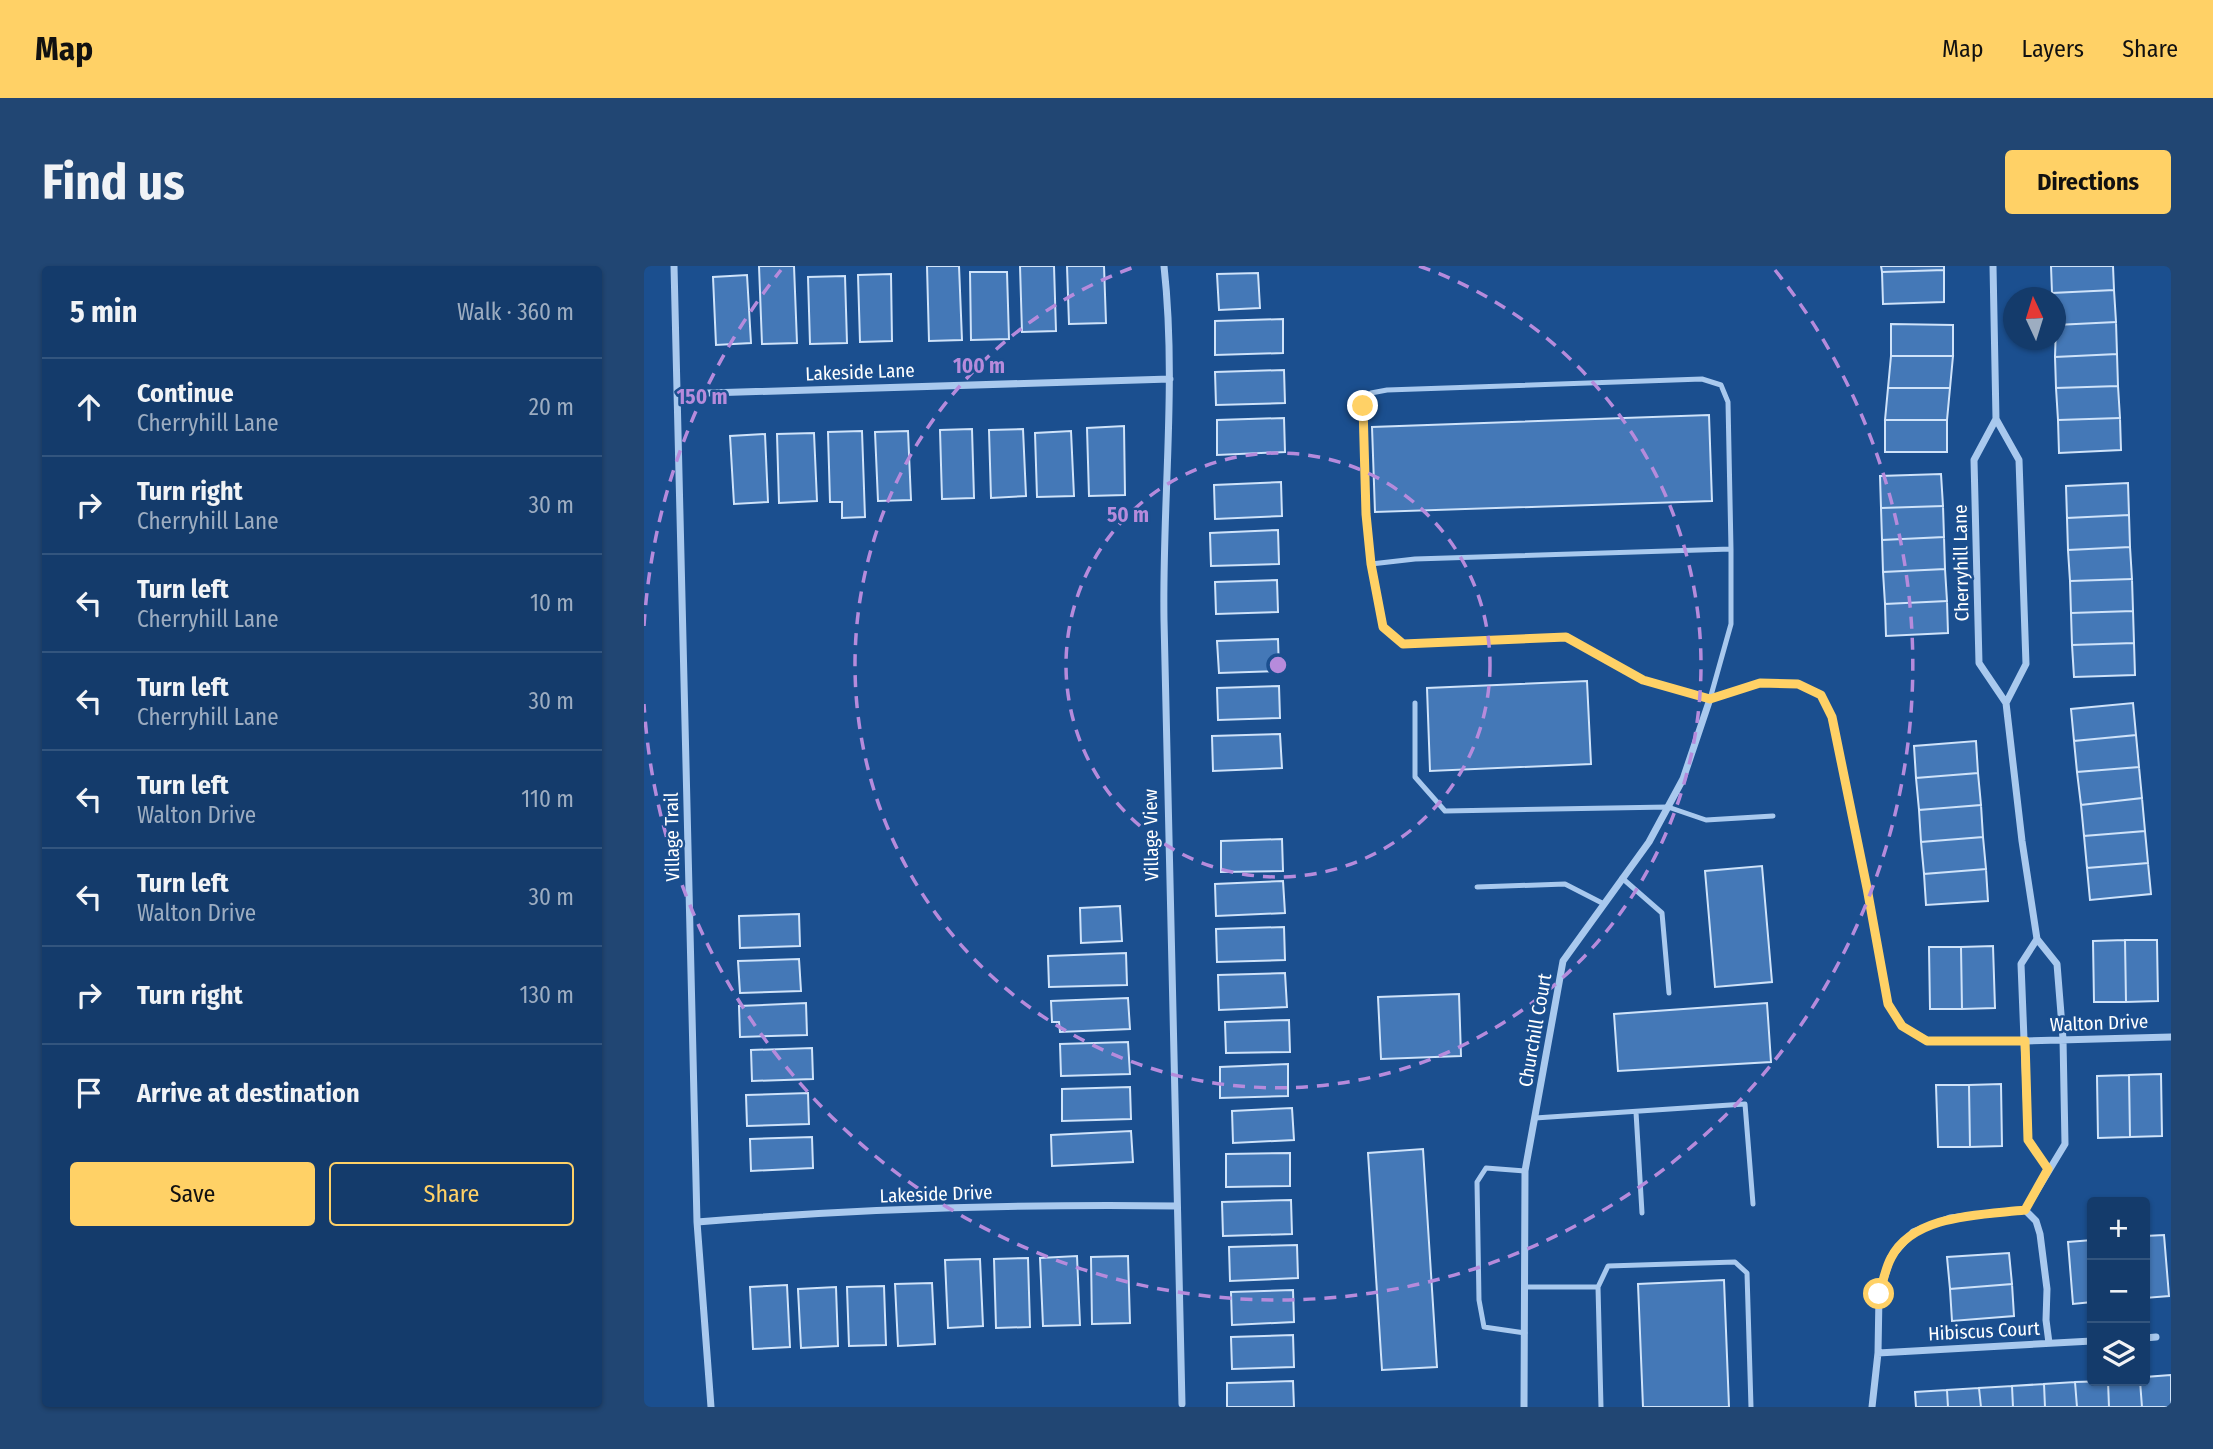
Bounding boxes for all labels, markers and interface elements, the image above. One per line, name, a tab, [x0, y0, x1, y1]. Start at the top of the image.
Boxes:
text: Map	[35, 29, 93, 69]
text: Map	[1942, 35, 1984, 63]
text: Layers	[2022, 35, 2084, 63]
text: Share	[2122, 35, 2178, 63]
button: Directions	[2005, 150, 2171, 214]
text: Find us	[42, 153, 185, 212]
north arrow	[2003, 287, 2066, 350]
text: 5 min	[70, 294, 137, 330]
text: Walk · 360 m	[457, 298, 574, 326]
text: 100 m	[953, 353, 1005, 379]
street label: Lakeside Lane	[805, 359, 915, 385]
text: Continue	[137, 378, 234, 409]
text: 150 m	[676, 384, 728, 410]
icon: ahead	[70, 388, 108, 426]
route end	[1347, 390, 1378, 421]
text: 20 m	[529, 393, 574, 421]
text: Cherryhill Lane	[137, 409, 279, 437]
text: Turn right	[137, 476, 243, 507]
icon: right	[70, 486, 108, 524]
text: 30 m	[529, 491, 574, 519]
text: 50 m	[1107, 502, 1149, 528]
street label: Cherryhill Lane	[1948, 504, 1974, 622]
text: Cherryhill Lane	[137, 507, 279, 535]
text: Turn left	[137, 574, 229, 605]
icon: left	[70, 584, 108, 622]
text: 10 m	[530, 589, 574, 617]
text: Cherryhill Lane	[137, 605, 279, 633]
centre of rings	[1266, 653, 1290, 677]
text: Turn left	[137, 672, 229, 703]
icon: left	[70, 682, 108, 720]
text: 30 m	[529, 687, 574, 715]
text: Cherryhill Lane	[137, 703, 279, 731]
text: Turn left	[137, 770, 229, 801]
icon: left	[70, 780, 108, 818]
text: 110 m	[521, 785, 574, 813]
street label: Village View	[1139, 788, 1163, 881]
street label: Village Trail	[660, 792, 684, 882]
text: Walton Drive	[137, 801, 256, 829]
text: Turn left	[137, 868, 229, 899]
icon: left	[70, 878, 108, 916]
text: 30 m	[529, 883, 574, 911]
text: Walton Drive	[137, 899, 256, 927]
street label: Churchill Court	[1514, 971, 1556, 1089]
icon: right	[70, 976, 108, 1014]
text: Turn right	[137, 980, 243, 1011]
text: 130 m	[520, 981, 574, 1009]
street label: Walton Drive	[2049, 1010, 2149, 1036]
icon: arrive	[70, 1074, 108, 1112]
text: Arrive at destination	[137, 1078, 360, 1109]
button: Save	[70, 1162, 315, 1226]
button: Share	[329, 1162, 574, 1226]
street label: Lakeside Drive	[879, 1181, 993, 1207]
map controls	[2087, 1197, 2150, 1386]
button: +	[2087, 1197, 2150, 1260]
button: −	[2087, 1260, 2150, 1323]
route start	[1863, 1278, 1894, 1309]
street label: Hibiscus Court	[1928, 1317, 2041, 1345]
button: layers	[2087, 1323, 2150, 1386]

